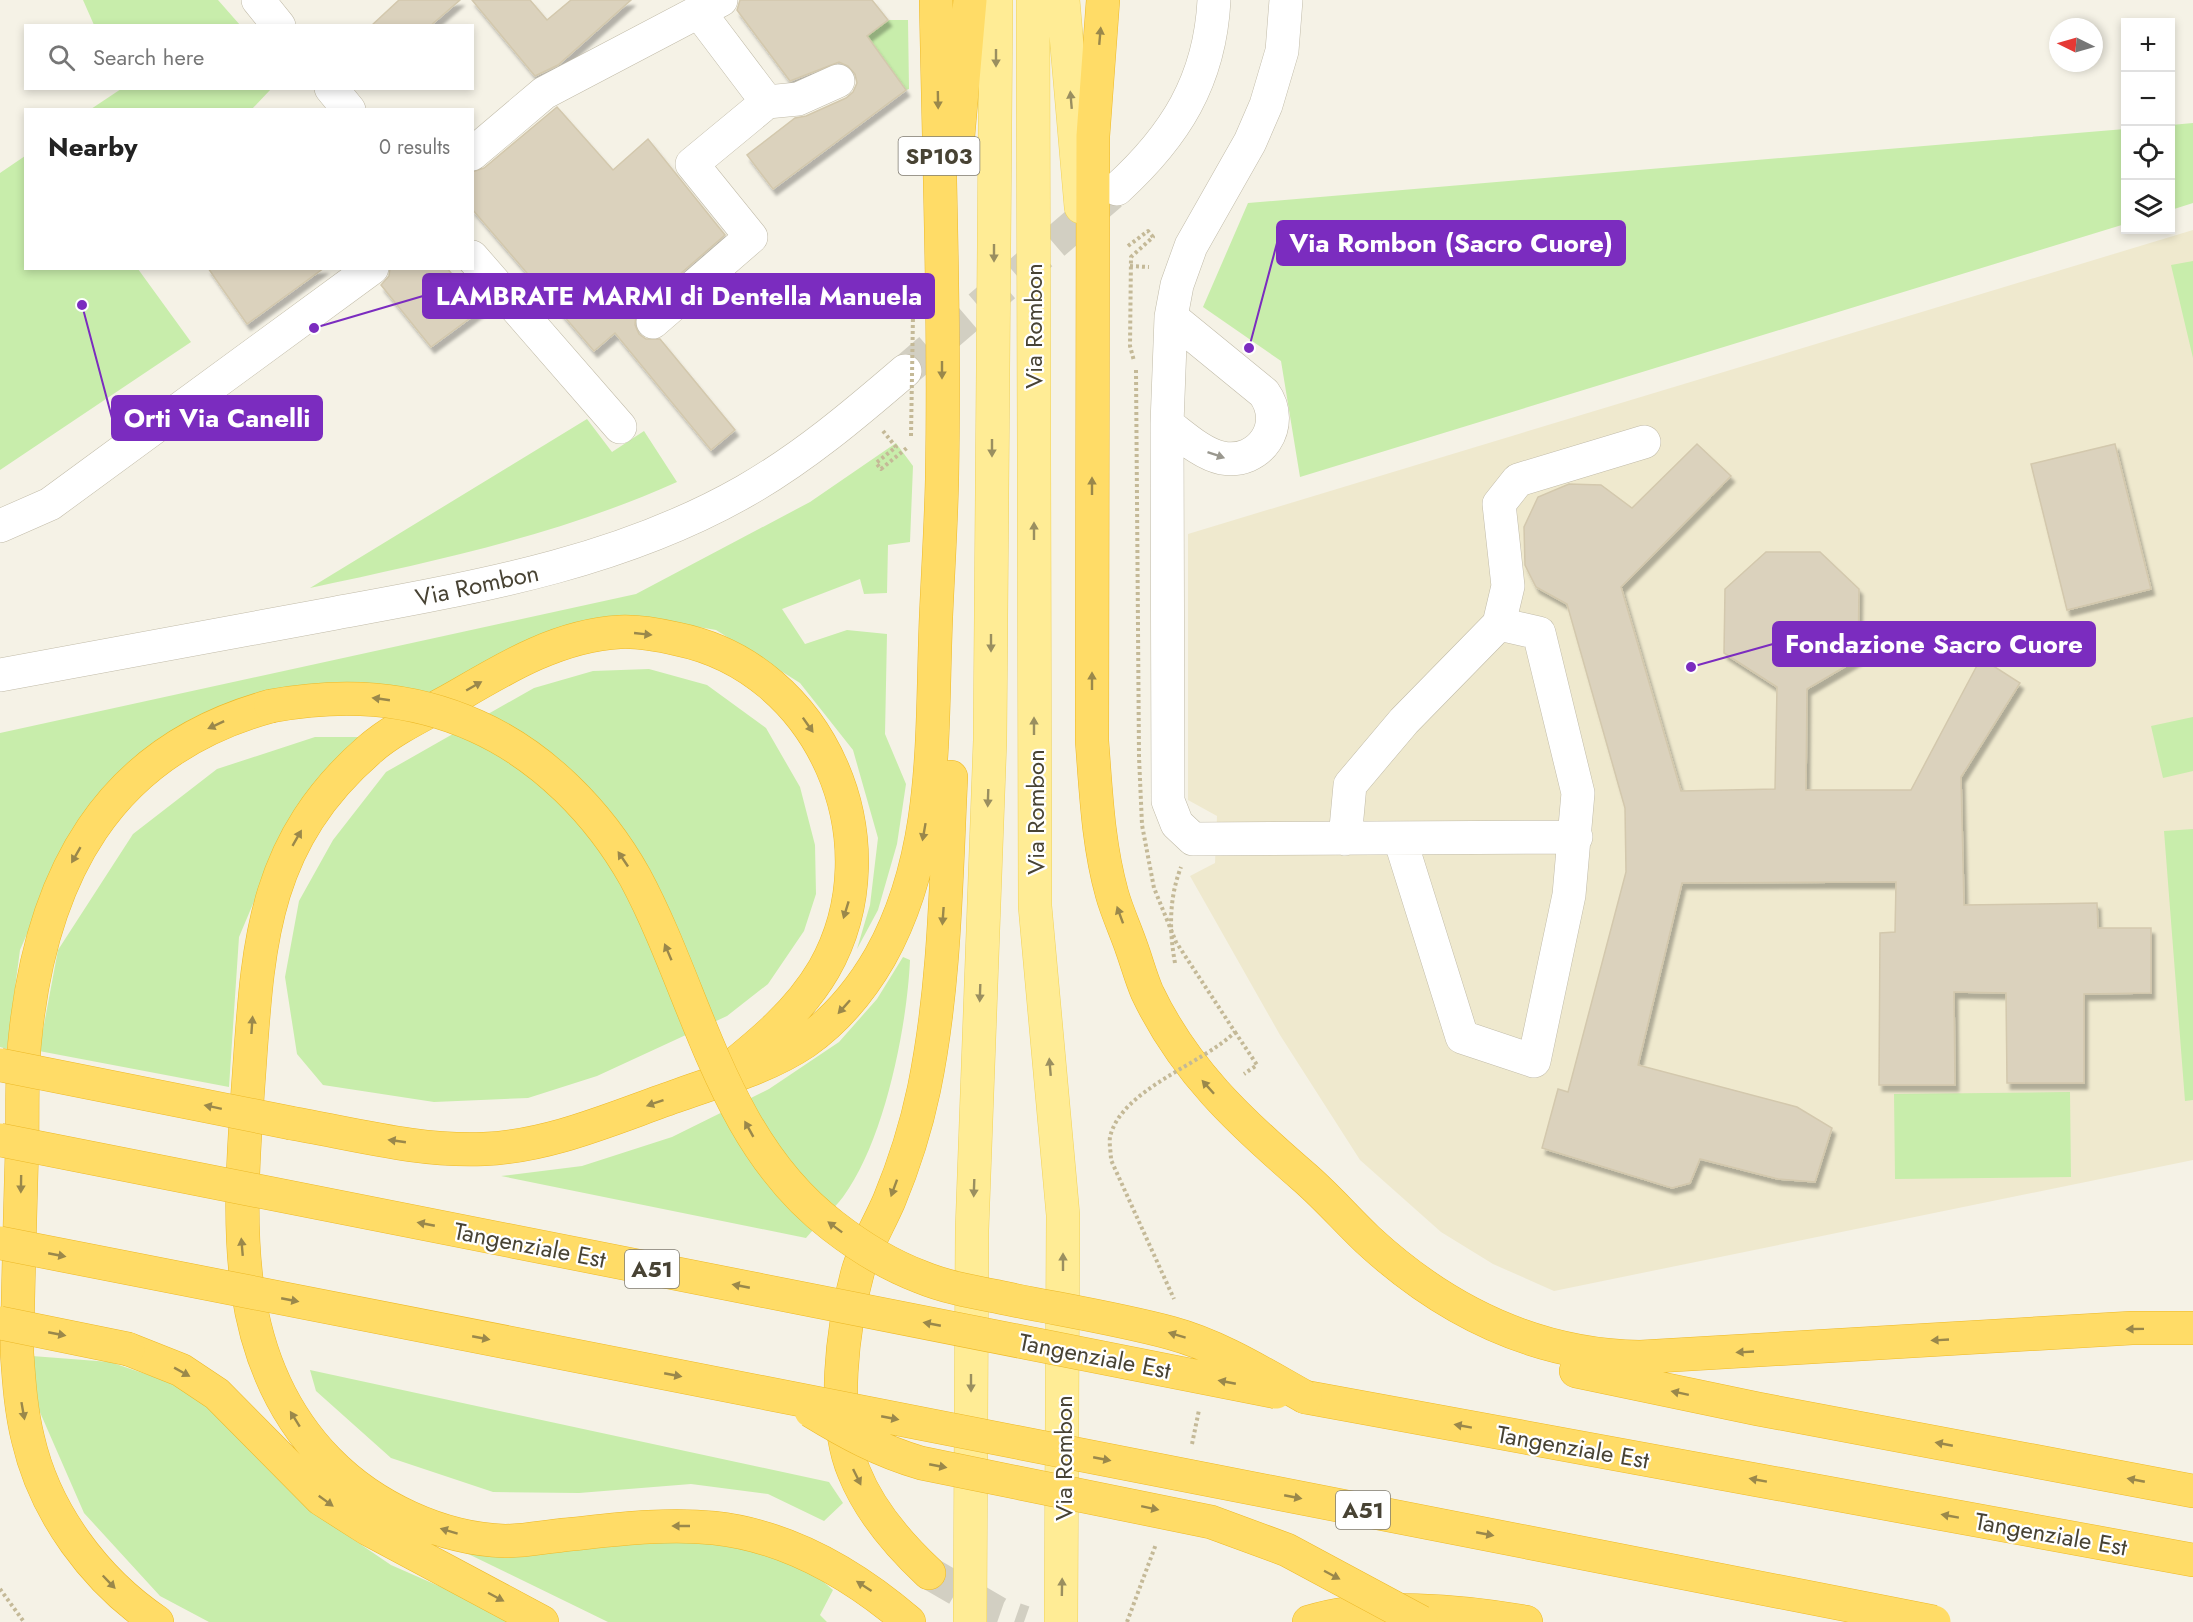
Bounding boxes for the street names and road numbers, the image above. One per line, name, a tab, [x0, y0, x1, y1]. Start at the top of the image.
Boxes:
road number: SP103	[898, 137, 980, 175]
street label: Via Rombon	[1016, 263, 1051, 389]
street label: Via Rombon	[412, 555, 542, 615]
street label: Via Rombon	[1018, 749, 1053, 875]
street label: Tangenziale Est	[451, 1213, 609, 1277]
road number: A51	[625, 1250, 679, 1288]
street label: Tangenziale Est	[1016, 1324, 1174, 1388]
street label: Via Rombon	[1046, 1395, 1081, 1521]
street label: Tangenziale Est	[1494, 1416, 1652, 1478]
road number: A51	[1336, 1491, 1390, 1529]
street label: Tangenziale Est	[1972, 1503, 2130, 1565]

